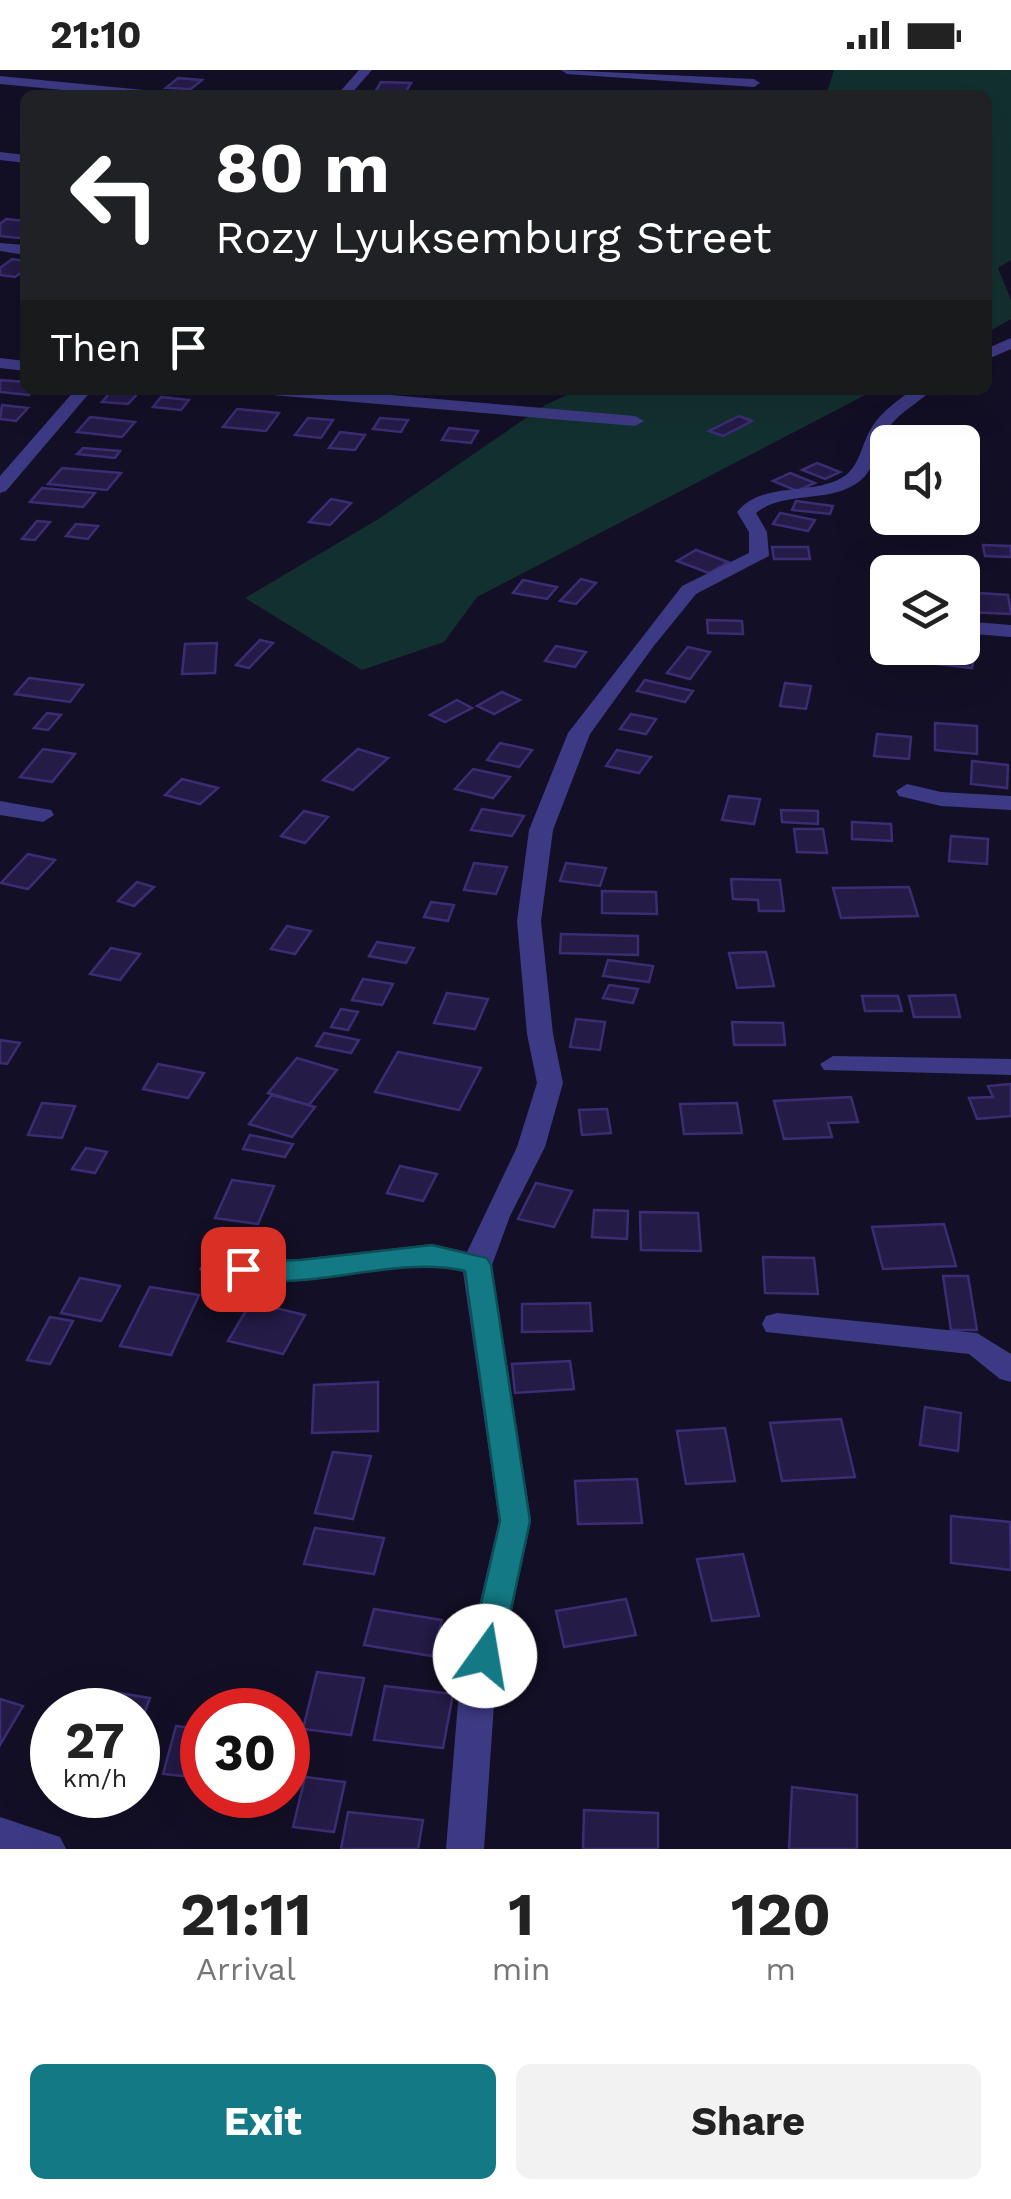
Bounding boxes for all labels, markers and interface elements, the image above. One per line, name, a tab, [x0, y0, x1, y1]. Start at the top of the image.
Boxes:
text: 21:10	[50, 13, 141, 57]
text: 80 m	[215, 127, 390, 209]
icon: left	[50, 130, 180, 260]
text: Rozy Lyuksemburg Street	[215, 211, 772, 264]
icon: arrive	[161, 320, 216, 375]
text: Then	[50, 326, 141, 370]
map controls	[870, 425, 980, 665]
button: sound	[870, 425, 980, 535]
button: layers	[870, 555, 980, 665]
pin	[201, 1227, 286, 1312]
icon: arrive	[216, 1242, 271, 1297]
position arrow	[433, 1604, 537, 1708]
speed limit sign: 30	[180, 1688, 310, 1818]
text: 27	[65, 1711, 125, 1770]
text: km/h	[63, 1764, 127, 1793]
text: 21:11	[180, 1879, 312, 1950]
text: 1	[508, 1879, 534, 1950]
text: 120	[731, 1879, 831, 1950]
text: Arrival	[196, 1950, 296, 1988]
text: min	[492, 1950, 551, 1988]
text: m	[766, 1950, 796, 1988]
button: Exit	[30, 2064, 496, 2179]
button: Share	[516, 2064, 981, 2179]

